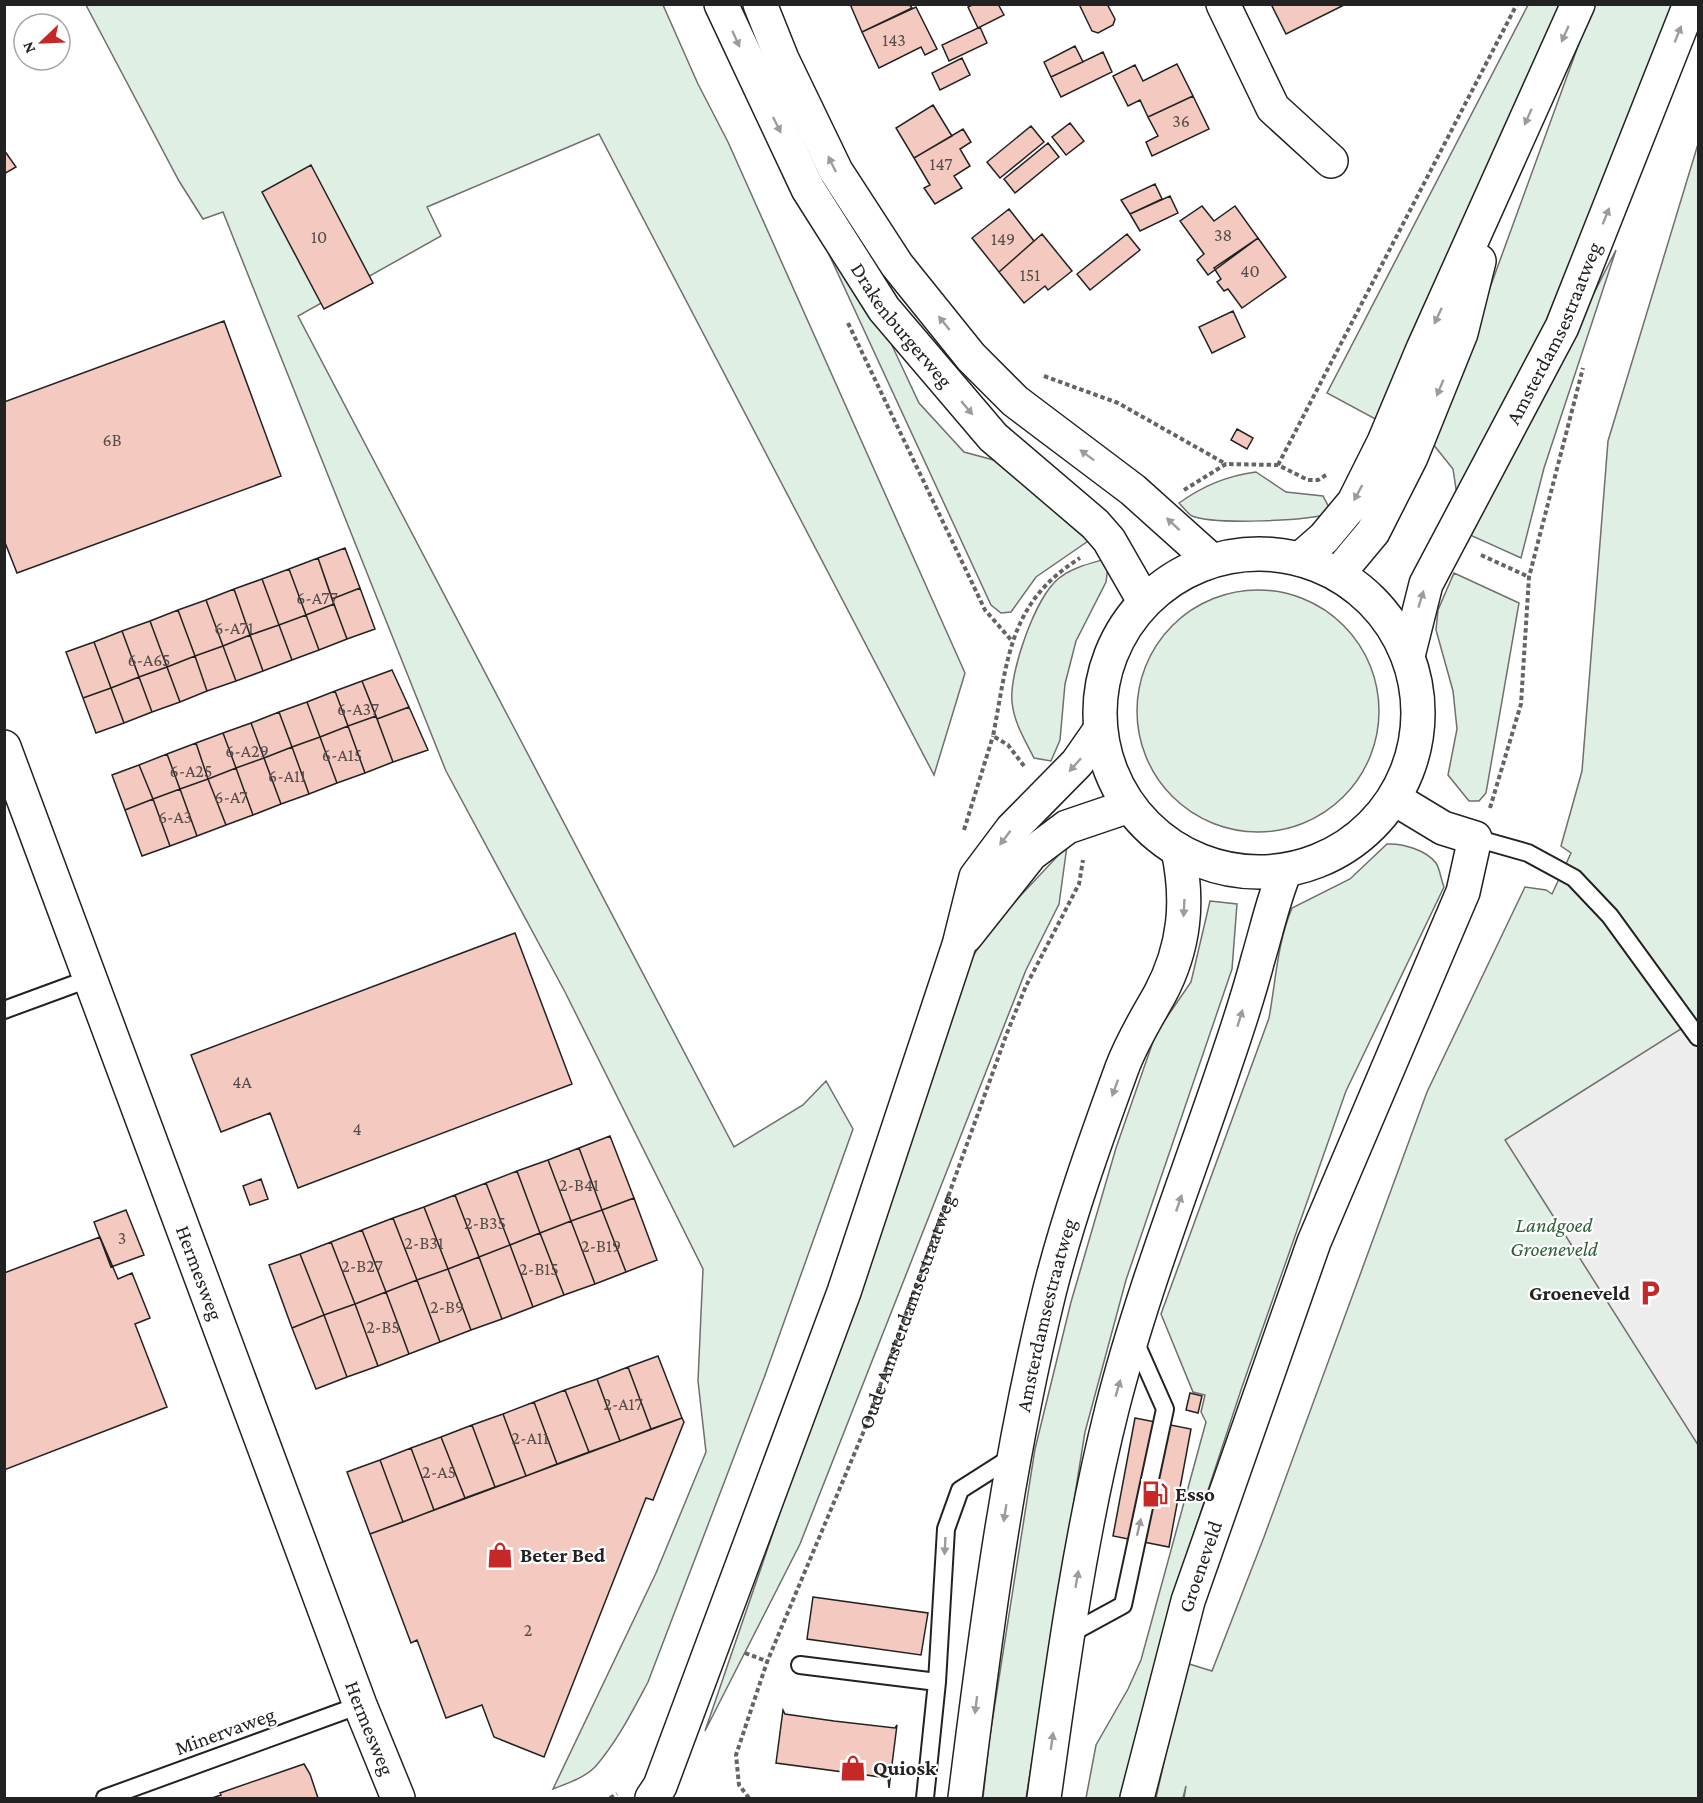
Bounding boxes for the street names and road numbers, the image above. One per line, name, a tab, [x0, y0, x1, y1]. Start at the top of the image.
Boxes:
street label: Amsterdamsestraatweg	[1501, 239, 1606, 428]
street label: Drakenburgerweg	[846, 258, 958, 392]
street label: Oude Amsterdamsestraatweg	[853, 1191, 960, 1432]
street label: Amsterdamsestraatweg	[1011, 1215, 1081, 1414]
street label: Hermesweg	[171, 1222, 228, 1324]
street label: Groeneveld	[1174, 1517, 1227, 1615]
street label: Hermesweg	[340, 1678, 399, 1779]
street label: Minervaweg	[172, 1702, 278, 1760]

